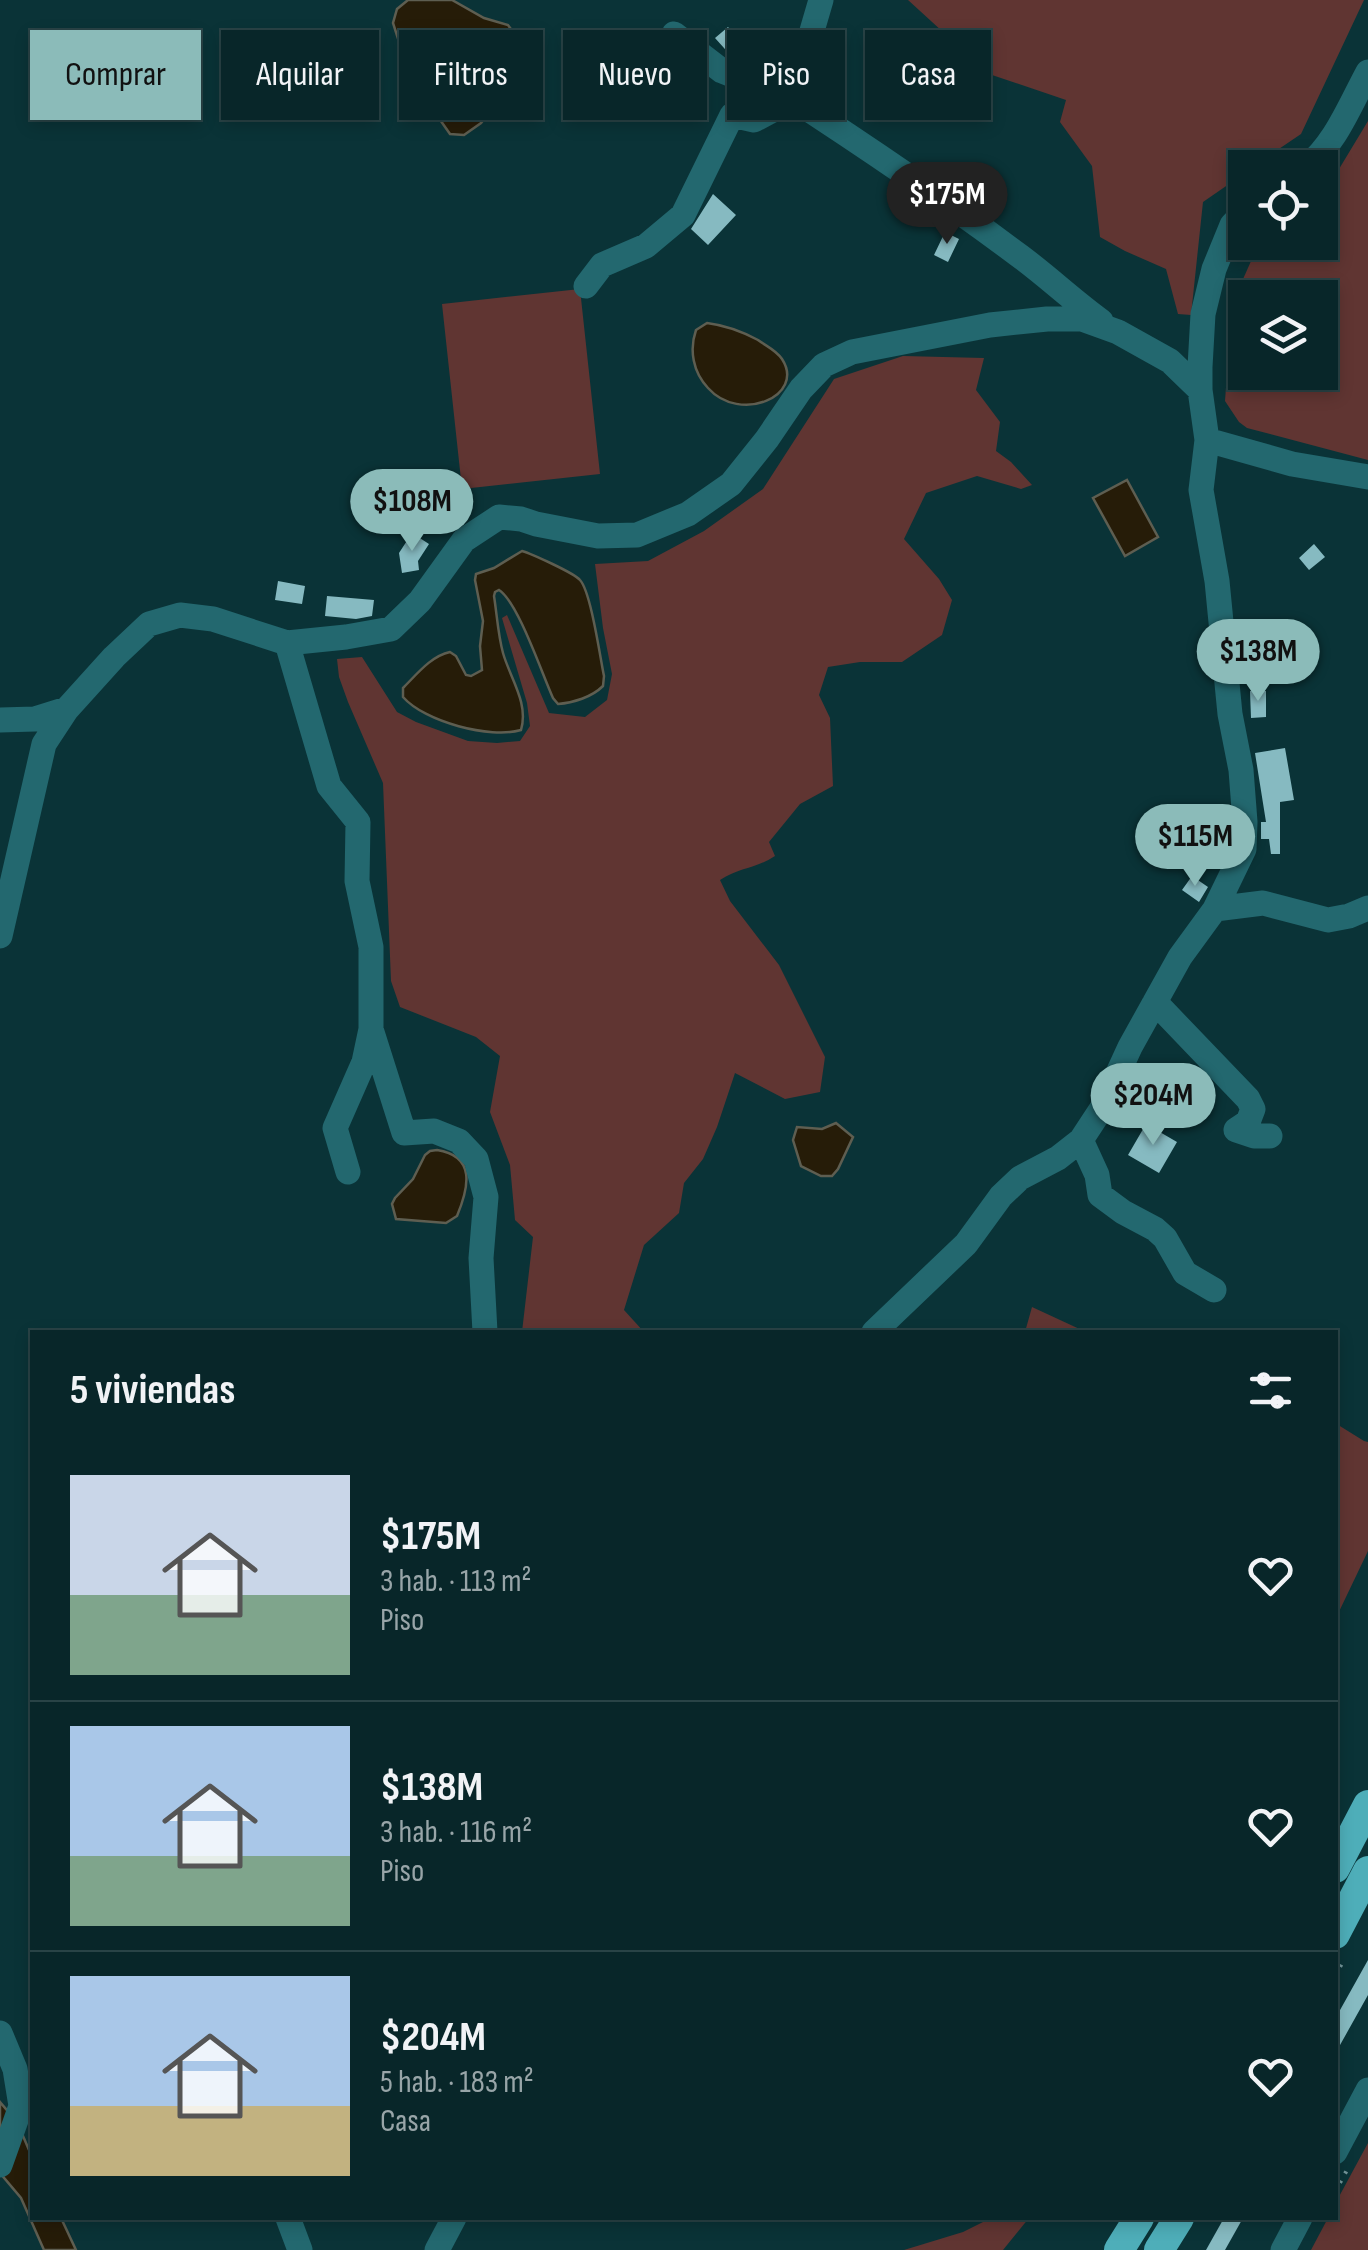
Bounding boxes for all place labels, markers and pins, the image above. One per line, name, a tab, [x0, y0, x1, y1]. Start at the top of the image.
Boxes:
pin: $175M	[877, 162, 1017, 247]
pin: $108M	[342, 469, 482, 554]
pin: $138M	[1188, 619, 1328, 704]
pin: $115M	[1125, 804, 1265, 889]
pin: $204M	[1083, 1063, 1223, 1148]

